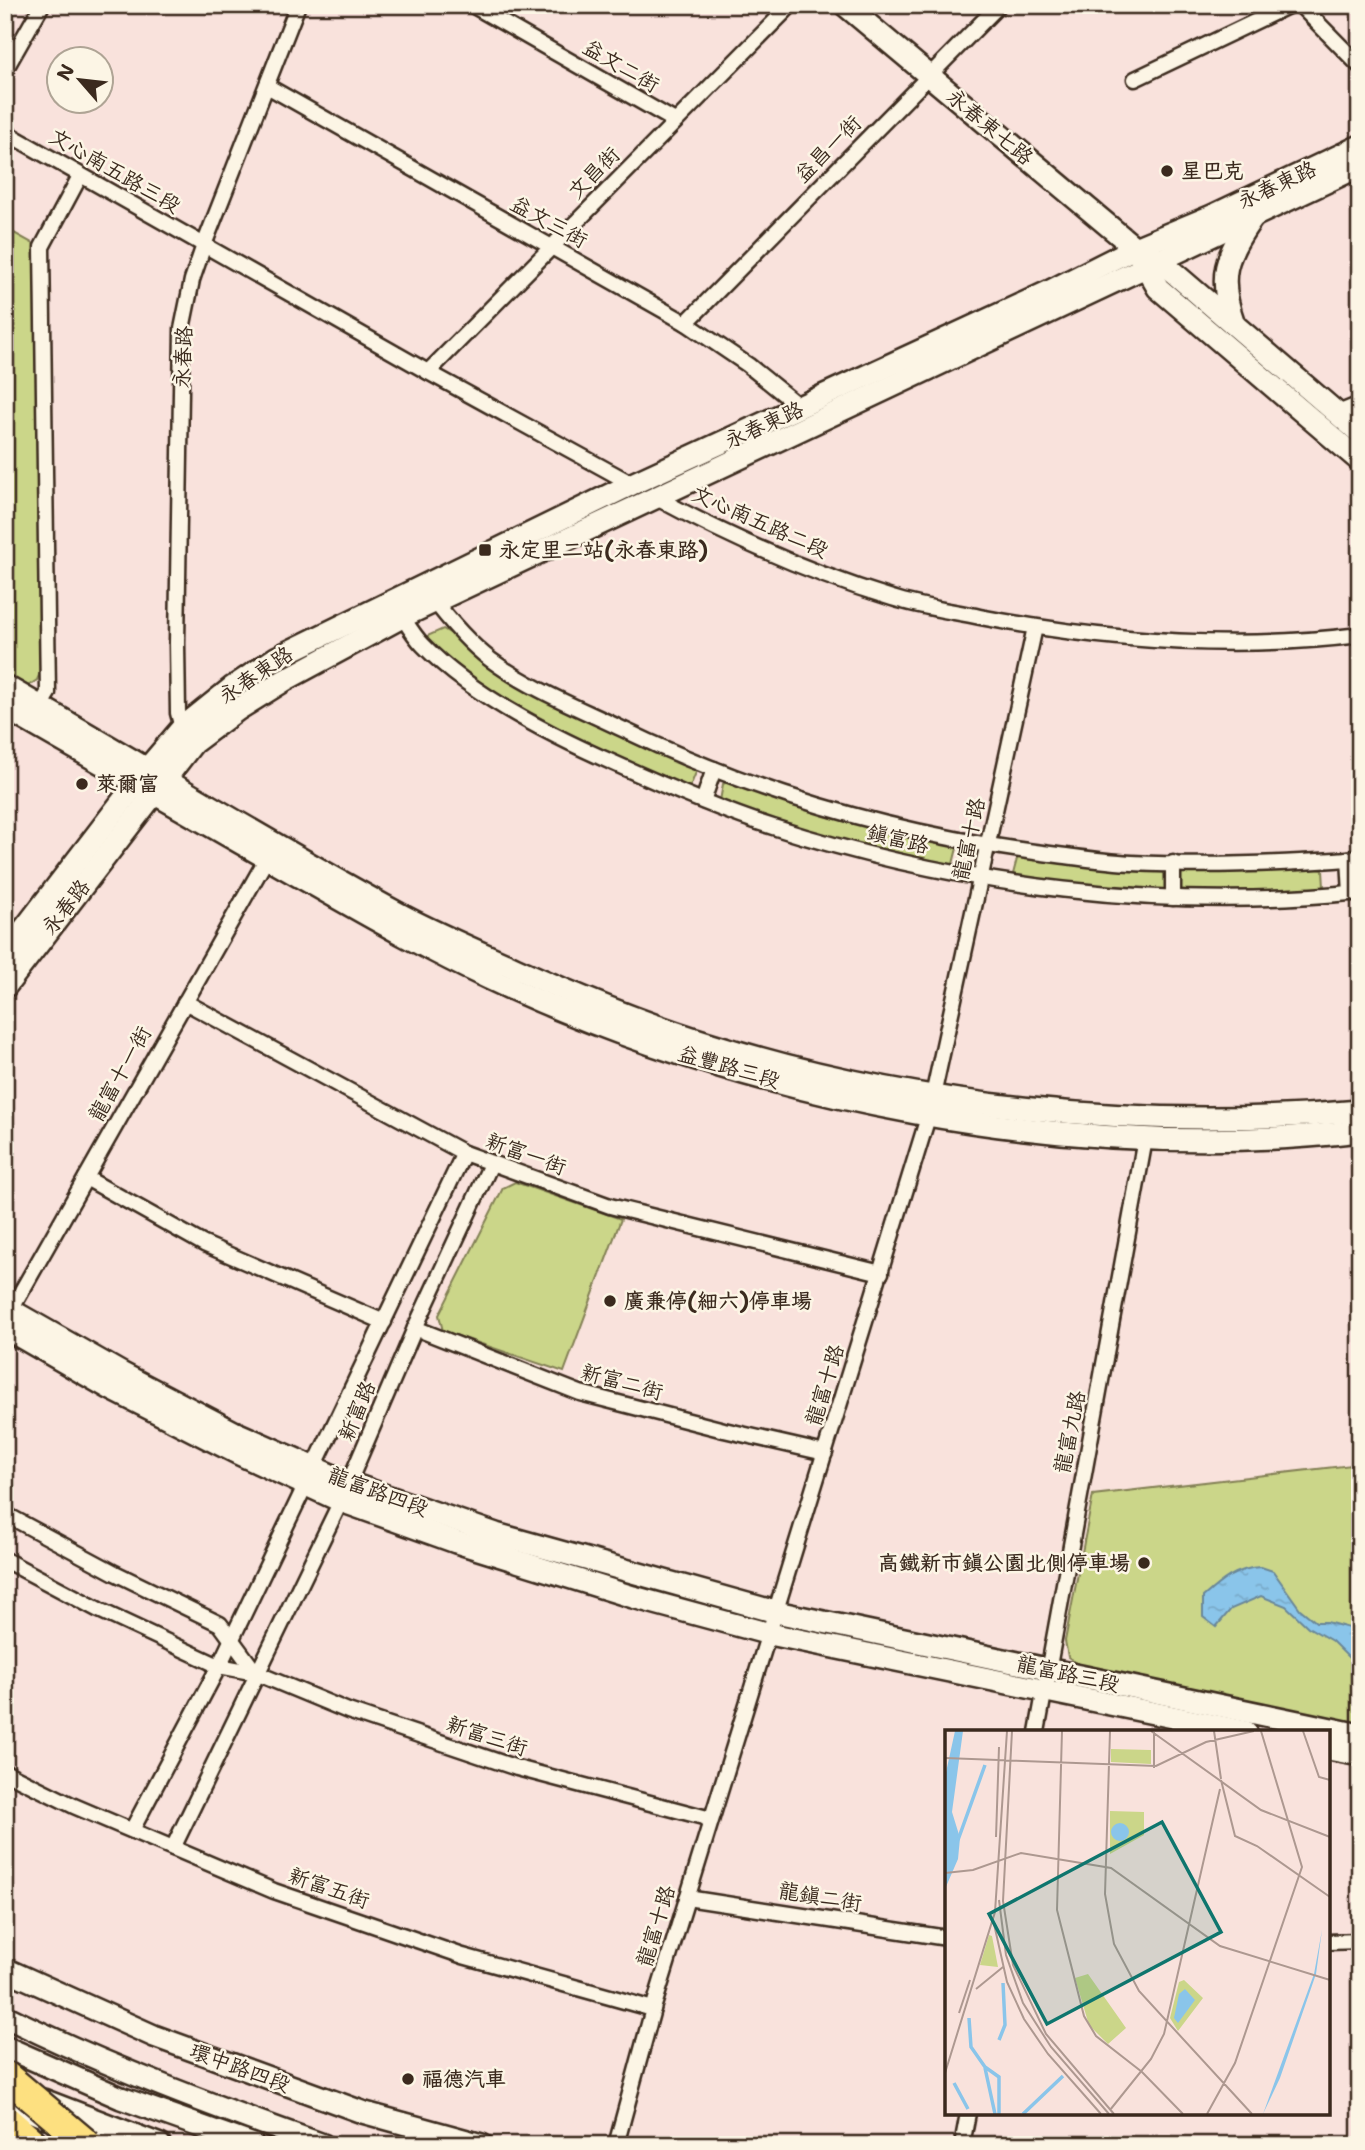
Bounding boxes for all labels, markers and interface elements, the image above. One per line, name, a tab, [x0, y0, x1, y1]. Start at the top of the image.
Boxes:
street label: 益文二街	[578, 33, 664, 99]
north arrow	[46, 46, 116, 116]
text: N	[51, 60, 80, 85]
street label: 永春東七路	[941, 83, 1039, 171]
street label: 益昌一街	[788, 109, 868, 189]
street label: 文心南五路三段	[44, 122, 186, 220]
street label: 文昌街	[562, 141, 626, 205]
street label: 永春東路	[1233, 155, 1321, 215]
place label: 星巴克	[1181, 157, 1244, 185]
marker: 星巴克	[1159, 163, 1175, 179]
street label: 益文三街	[505, 189, 593, 255]
street label: 永春路	[167, 325, 199, 389]
street label: 永春東路	[720, 395, 808, 455]
street label: 文心南五路二段	[687, 479, 833, 565]
place label: 永定里二站(永春東路)	[499, 536, 708, 564]
marker: 永定里二站(永春東路)	[477, 542, 493, 558]
street label: 永春東路	[213, 640, 299, 710]
place label: 萊爾富	[96, 770, 159, 798]
marker: 萊爾富	[74, 776, 90, 792]
street label: 龍富十路	[947, 795, 991, 883]
street label: 鎮富路	[864, 818, 932, 860]
street label: 永春路	[36, 874, 96, 940]
street label: 龍富十一街	[82, 1021, 158, 1127]
street label: 益豐路三段	[675, 1039, 783, 1095]
street label: 新富一街	[482, 1126, 570, 1182]
place label: 廣兼停(細六)停車場	[624, 1287, 812, 1315]
marker: 廣兼停(細六)停車場	[602, 1293, 618, 1309]
street label: 龍富十路	[799, 1341, 851, 1429]
street label: 新富二街	[578, 1358, 666, 1406]
street label: 新富路	[332, 1377, 382, 1445]
street label: 龍富九路	[1048, 1388, 1092, 1476]
street label: 龍富路四段	[324, 1461, 432, 1523]
place label: 高鐵新市鎮公園北側停車場	[878, 1549, 1130, 1577]
marker: 高鐵新市鎮公園北側停車場	[1136, 1555, 1152, 1571]
street label: 龍富路三段	[1014, 1649, 1122, 1699]
street label: 新富三街	[443, 1710, 531, 1762]
inset map	[945, 1730, 1330, 2115]
street label: 新富五街	[285, 1861, 373, 1915]
street label: 龍鎮二街	[776, 1877, 864, 1917]
street label: 龍富十路	[630, 1882, 682, 1970]
street label: 環中路四段	[186, 2037, 294, 2099]
place label: 福德汽車	[422, 2065, 506, 2093]
marker: 福德汽車	[400, 2071, 416, 2087]

